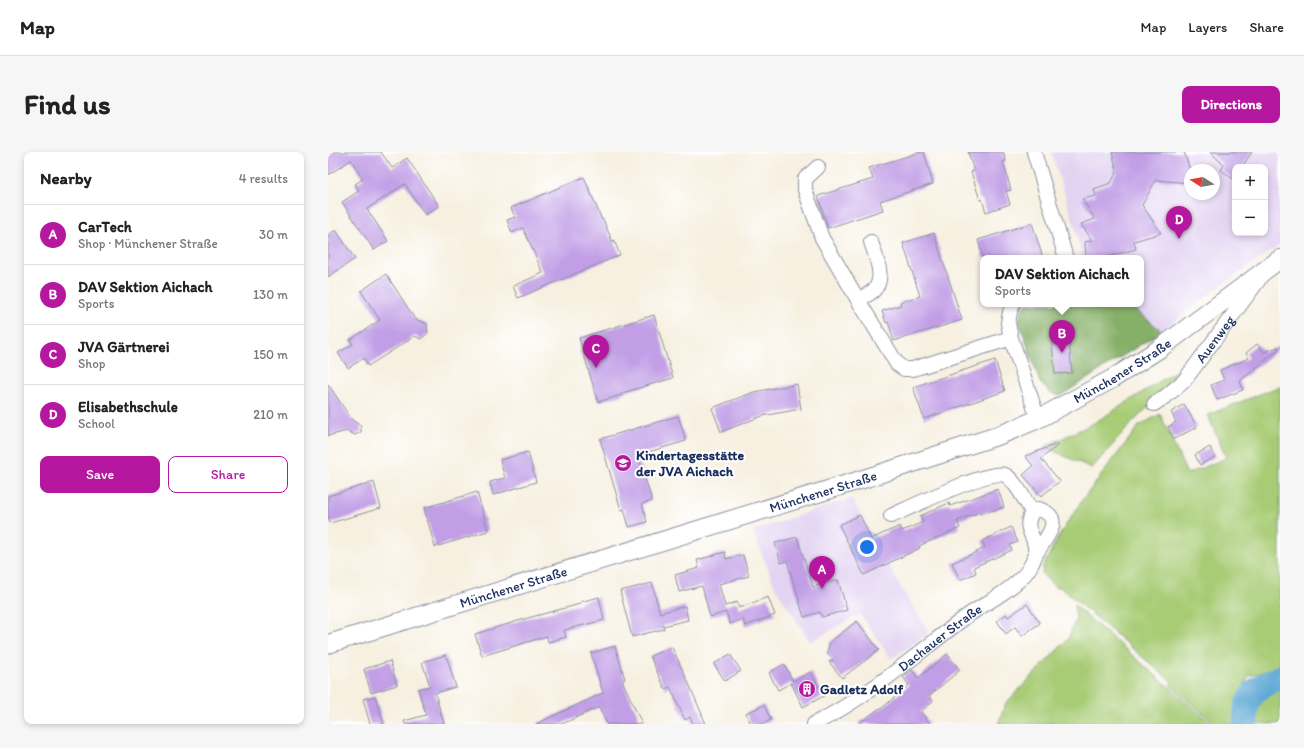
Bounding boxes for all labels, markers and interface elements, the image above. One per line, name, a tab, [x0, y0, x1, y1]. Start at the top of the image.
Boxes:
text: Map	[20, 16, 55, 39]
text: Map	[1141, 19, 1166, 36]
text: Layers	[1188, 19, 1227, 36]
text: Share	[1249, 19, 1284, 36]
button: Directions	[1182, 86, 1280, 123]
text: Find us	[24, 87, 111, 121]
north arrow	[1184, 164, 1220, 200]
map controls	[1232, 164, 1268, 236]
button: +	[1232, 164, 1268, 200]
text: Nearby	[40, 168, 92, 188]
text: 4 results	[239, 171, 288, 186]
button: −	[1232, 200, 1268, 236]
pin: D	[1166, 206, 1192, 239]
text: CarTech	[78, 218, 132, 236]
text: A	[49, 227, 57, 242]
text: 30 m	[259, 227, 288, 242]
text: Shop · Münchener Straße	[78, 236, 218, 251]
popup	[980, 255, 1144, 307]
text: DAV Sektion Aichach	[995, 265, 1129, 283]
text: DAV Sektion Aichach	[78, 278, 213, 296]
text: Sports	[995, 283, 1031, 298]
text: B	[49, 287, 57, 302]
text: 130 m	[253, 287, 288, 302]
text: Sports	[78, 296, 114, 311]
street label: Auenweg	[1192, 312, 1239, 366]
pin: B	[1049, 320, 1075, 353]
pin: C	[583, 335, 609, 368]
street label: Münchener Straße	[1070, 335, 1175, 407]
text: JVA Gärtnerei	[78, 338, 169, 356]
text: C	[49, 347, 57, 362]
text: 150 m	[253, 347, 288, 362]
text: Shop	[78, 356, 105, 371]
text: Elisabethschule	[78, 398, 178, 416]
text: D	[49, 407, 57, 422]
text: 210 m	[253, 407, 288, 422]
text: School	[78, 416, 115, 431]
place label: Kindertagesstätte der JVA Aichach	[636, 447, 744, 480]
school or university icon: Kindertagesstätte der JVA Aichach	[613, 453, 633, 473]
button: Save	[40, 456, 160, 493]
button: Share	[168, 456, 288, 493]
street label: Münchener Straße	[767, 467, 879, 516]
your location	[857, 537, 877, 557]
pin: A	[809, 556, 835, 589]
street label: Münchener Straße	[458, 563, 570, 612]
street label: Dachauer Straße	[895, 600, 985, 675]
building icon: Gadletz Adolf	[797, 679, 817, 699]
place label: Gadletz Adolf	[820, 681, 904, 698]

